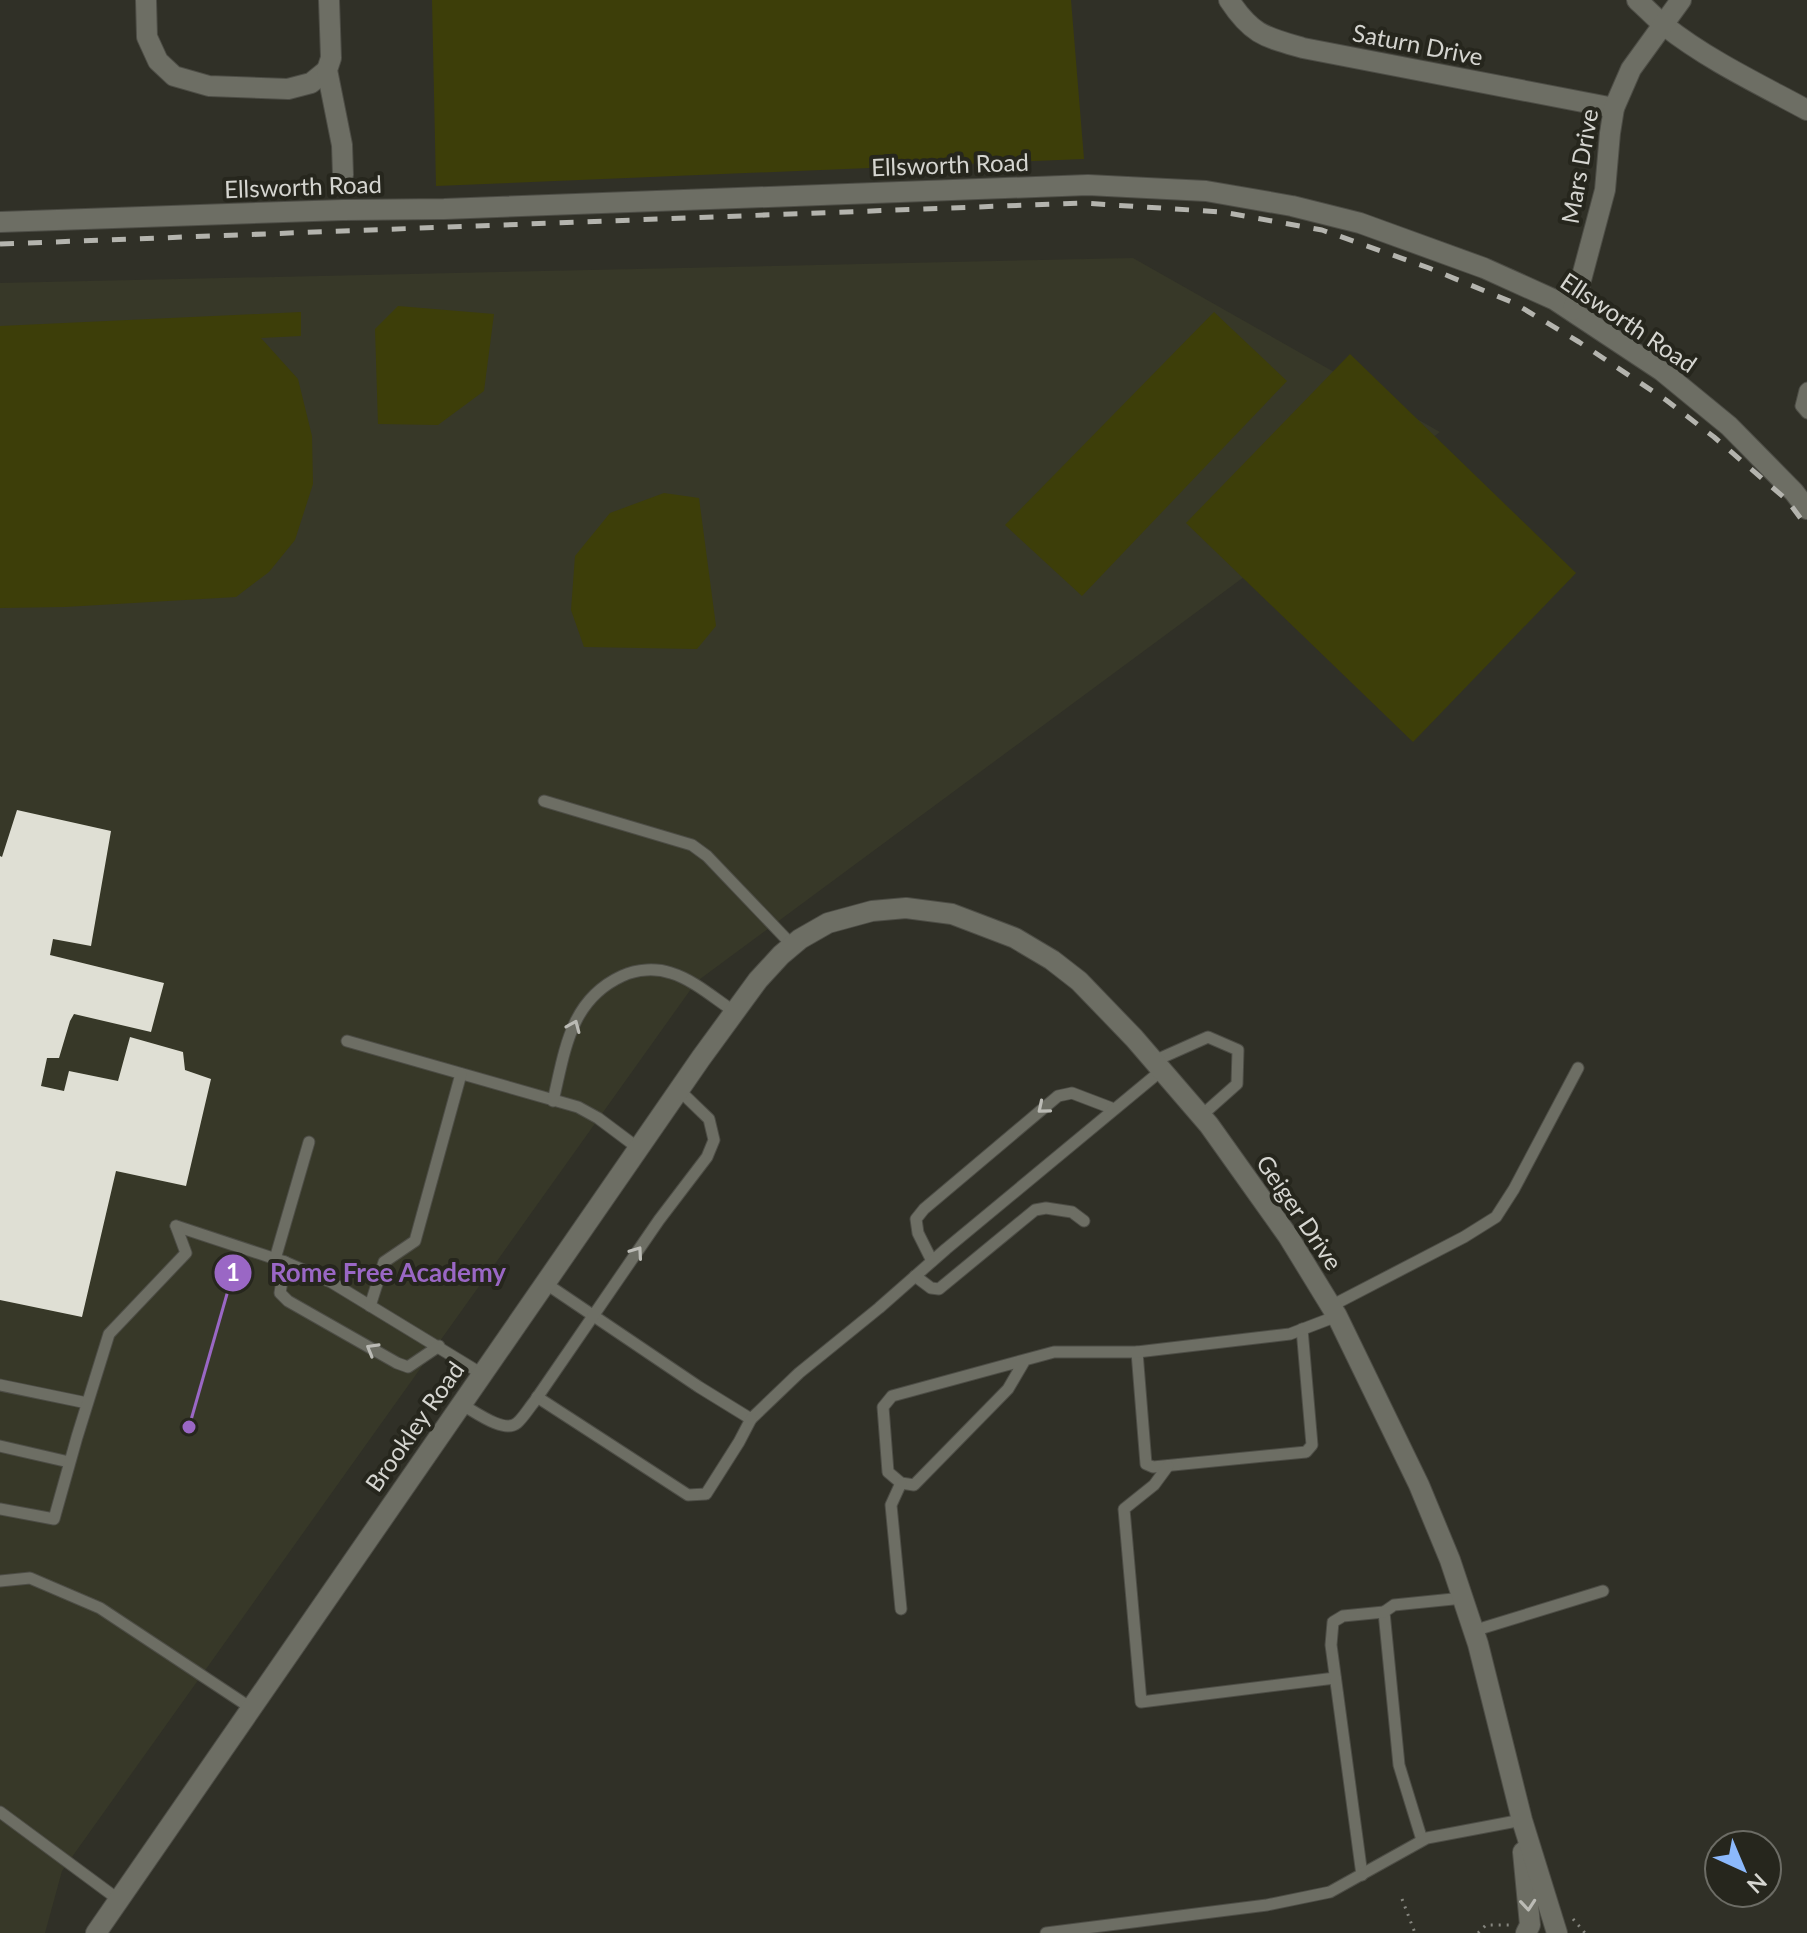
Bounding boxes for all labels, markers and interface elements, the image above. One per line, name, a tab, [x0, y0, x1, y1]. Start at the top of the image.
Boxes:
street label: Saturn Drive	[1350, 17, 1486, 71]
street label: Mars Drive	[1555, 106, 1603, 226]
street label: Ellsworth Road	[871, 147, 1029, 181]
street label: Ellsworth Road	[224, 169, 382, 203]
street label: Ellsworth Road	[1555, 266, 1703, 378]
one-way arrow	[565, 1020, 581, 1034]
one-way arrow	[1038, 1098, 1053, 1113]
street label: Geiger Drive	[1251, 1149, 1349, 1275]
one-way arrow	[627, 1246, 642, 1260]
callout: Rome Free Academy	[213, 1248, 522, 1298]
text: Rome Free Academy	[270, 1256, 506, 1288]
text: 1	[226, 1257, 240, 1286]
one-way arrow	[366, 1343, 381, 1359]
street label: Brookley Road	[359, 1355, 469, 1497]
north arrow	[1703, 1829, 1783, 1909]
text: N	[1742, 1868, 1773, 1899]
one-way arrow	[1519, 1899, 1536, 1912]

